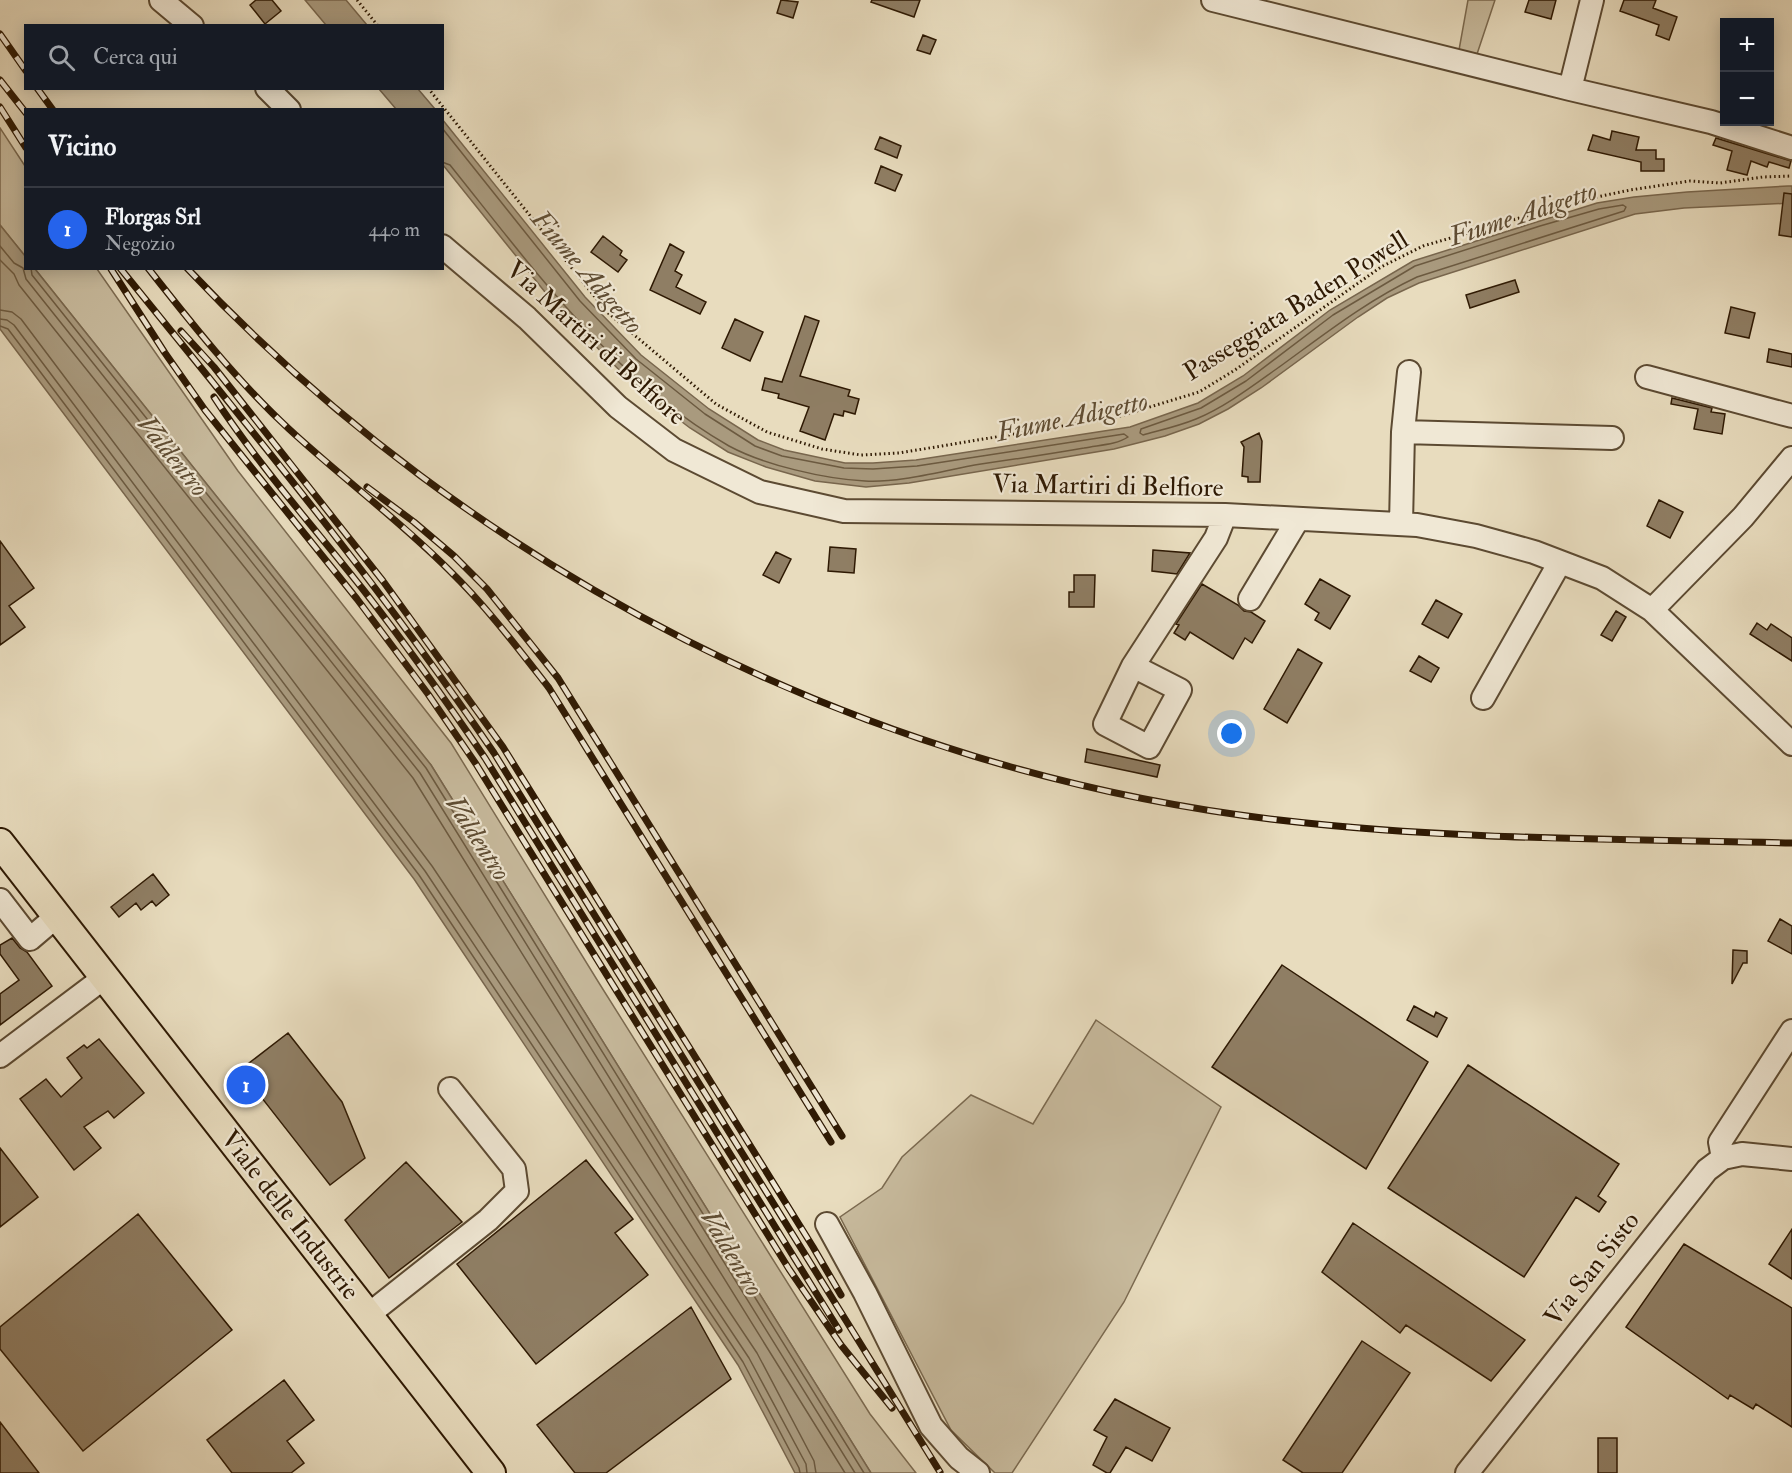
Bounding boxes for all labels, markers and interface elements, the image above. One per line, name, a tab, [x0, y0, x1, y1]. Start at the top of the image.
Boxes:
map controls	[1720, 18, 1774, 126]
button: +	[1720, 18, 1774, 72]
search box	[24, 24, 444, 90]
icon: search	[45, 41, 78, 74]
text: Cerca qui	[93, 43, 178, 71]
button: −	[1720, 72, 1774, 126]
text: Vicino	[48, 131, 116, 163]
water label: Fiume Adigetto	[1443, 175, 1601, 254]
water label: Fiume Adigetto	[523, 202, 650, 341]
text: Florgas Srl	[105, 203, 201, 231]
text: 1	[64, 217, 71, 242]
text: 440 m	[368, 217, 420, 242]
street label: Passeggiata Baden Powell	[1178, 224, 1415, 388]
text: Negozio	[105, 231, 175, 256]
street label: Via Martiri di Belfiore	[499, 254, 693, 432]
water label: Fiume Adigetto	[991, 385, 1151, 450]
water label: Valdentro	[130, 409, 216, 503]
street label: Via Martiri di Belfiore	[992, 468, 1224, 504]
your location	[1217, 719, 1246, 748]
water label: Valdentro	[438, 789, 518, 887]
pin: 1	[226, 1062, 266, 1108]
street label: Viale delle Industrie	[214, 1124, 366, 1306]
water label: Valdentro	[693, 1204, 771, 1302]
street label: Via San Sisto	[1537, 1205, 1647, 1333]

